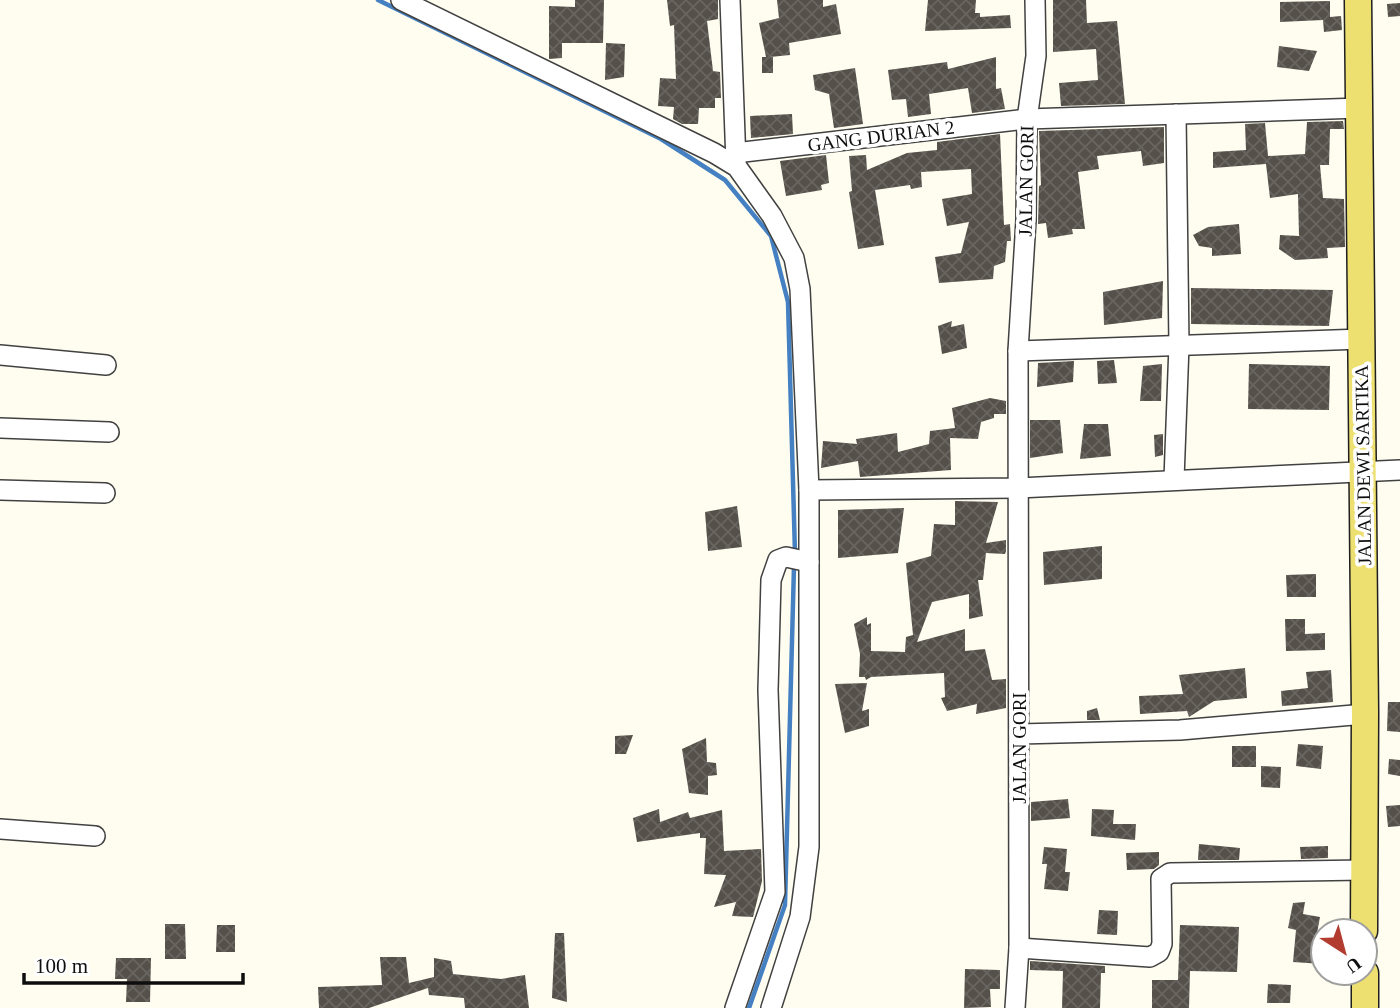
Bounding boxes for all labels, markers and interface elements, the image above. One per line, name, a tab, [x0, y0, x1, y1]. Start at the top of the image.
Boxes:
street label: GANG DURIAN 2	[806, 117, 956, 155]
street label: JALAN GORI	[1015, 125, 1037, 237]
street label: JALAN DEWI SARTIKA	[1351, 364, 1375, 565]
street label: JALAN GORI	[1009, 692, 1030, 804]
north arrow	[1309, 917, 1379, 987]
scale bar	[24, 942, 243, 986]
text: U	[1342, 953, 1365, 978]
text: 100 m	[35, 954, 88, 978]

